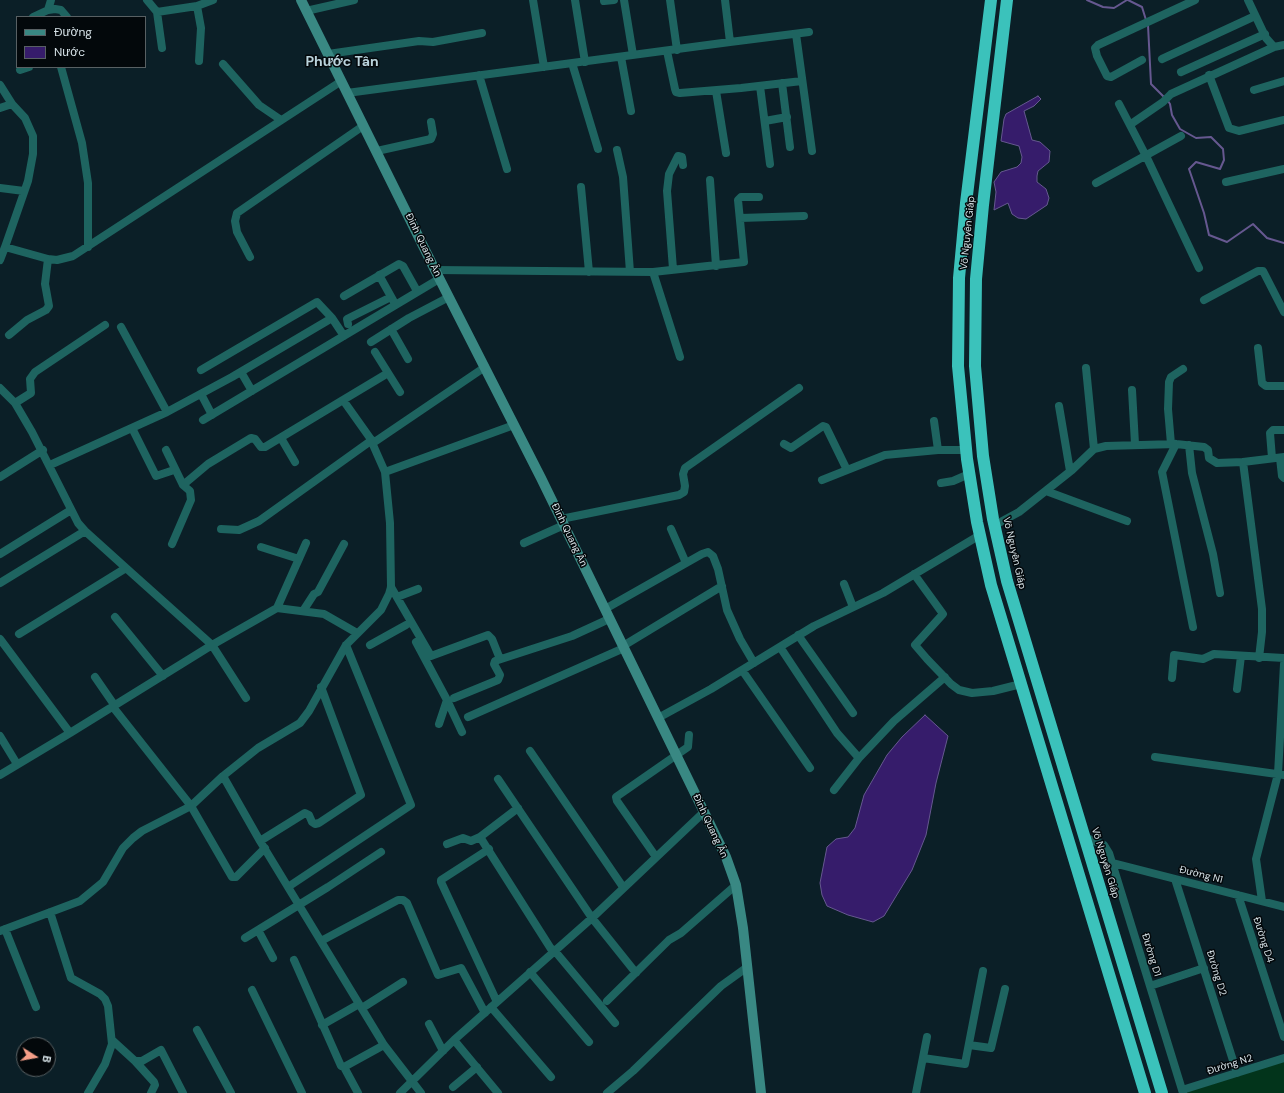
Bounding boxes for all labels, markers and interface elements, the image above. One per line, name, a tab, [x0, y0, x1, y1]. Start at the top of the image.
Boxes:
legend	[16, 16, 146, 68]
text: Đường	[54, 24, 92, 40]
text: Nước	[54, 44, 85, 60]
district label: Phước Tân	[305, 54, 379, 70]
street label: Võ Nguyên Giáp	[958, 196, 978, 270]
street label: Đinh Quang Ân	[403, 211, 443, 279]
street label: Đinh Quang Ân	[549, 501, 589, 569]
street label: Võ Nguyên Giáp	[1000, 516, 1028, 590]
street label: Đinh Quang Ân	[690, 792, 730, 860]
street label: Võ Nguyên Giáp	[1088, 826, 1122, 900]
street label: Đường N1	[1178, 864, 1224, 886]
street label: Đường D4	[1250, 916, 1276, 964]
street label: Đường D1	[1139, 932, 1163, 978]
street label: Đường D2	[1203, 949, 1229, 997]
north arrow	[16, 1037, 56, 1077]
street label: Đường N2	[1206, 1052, 1254, 1078]
text: B	[39, 1054, 54, 1064]

